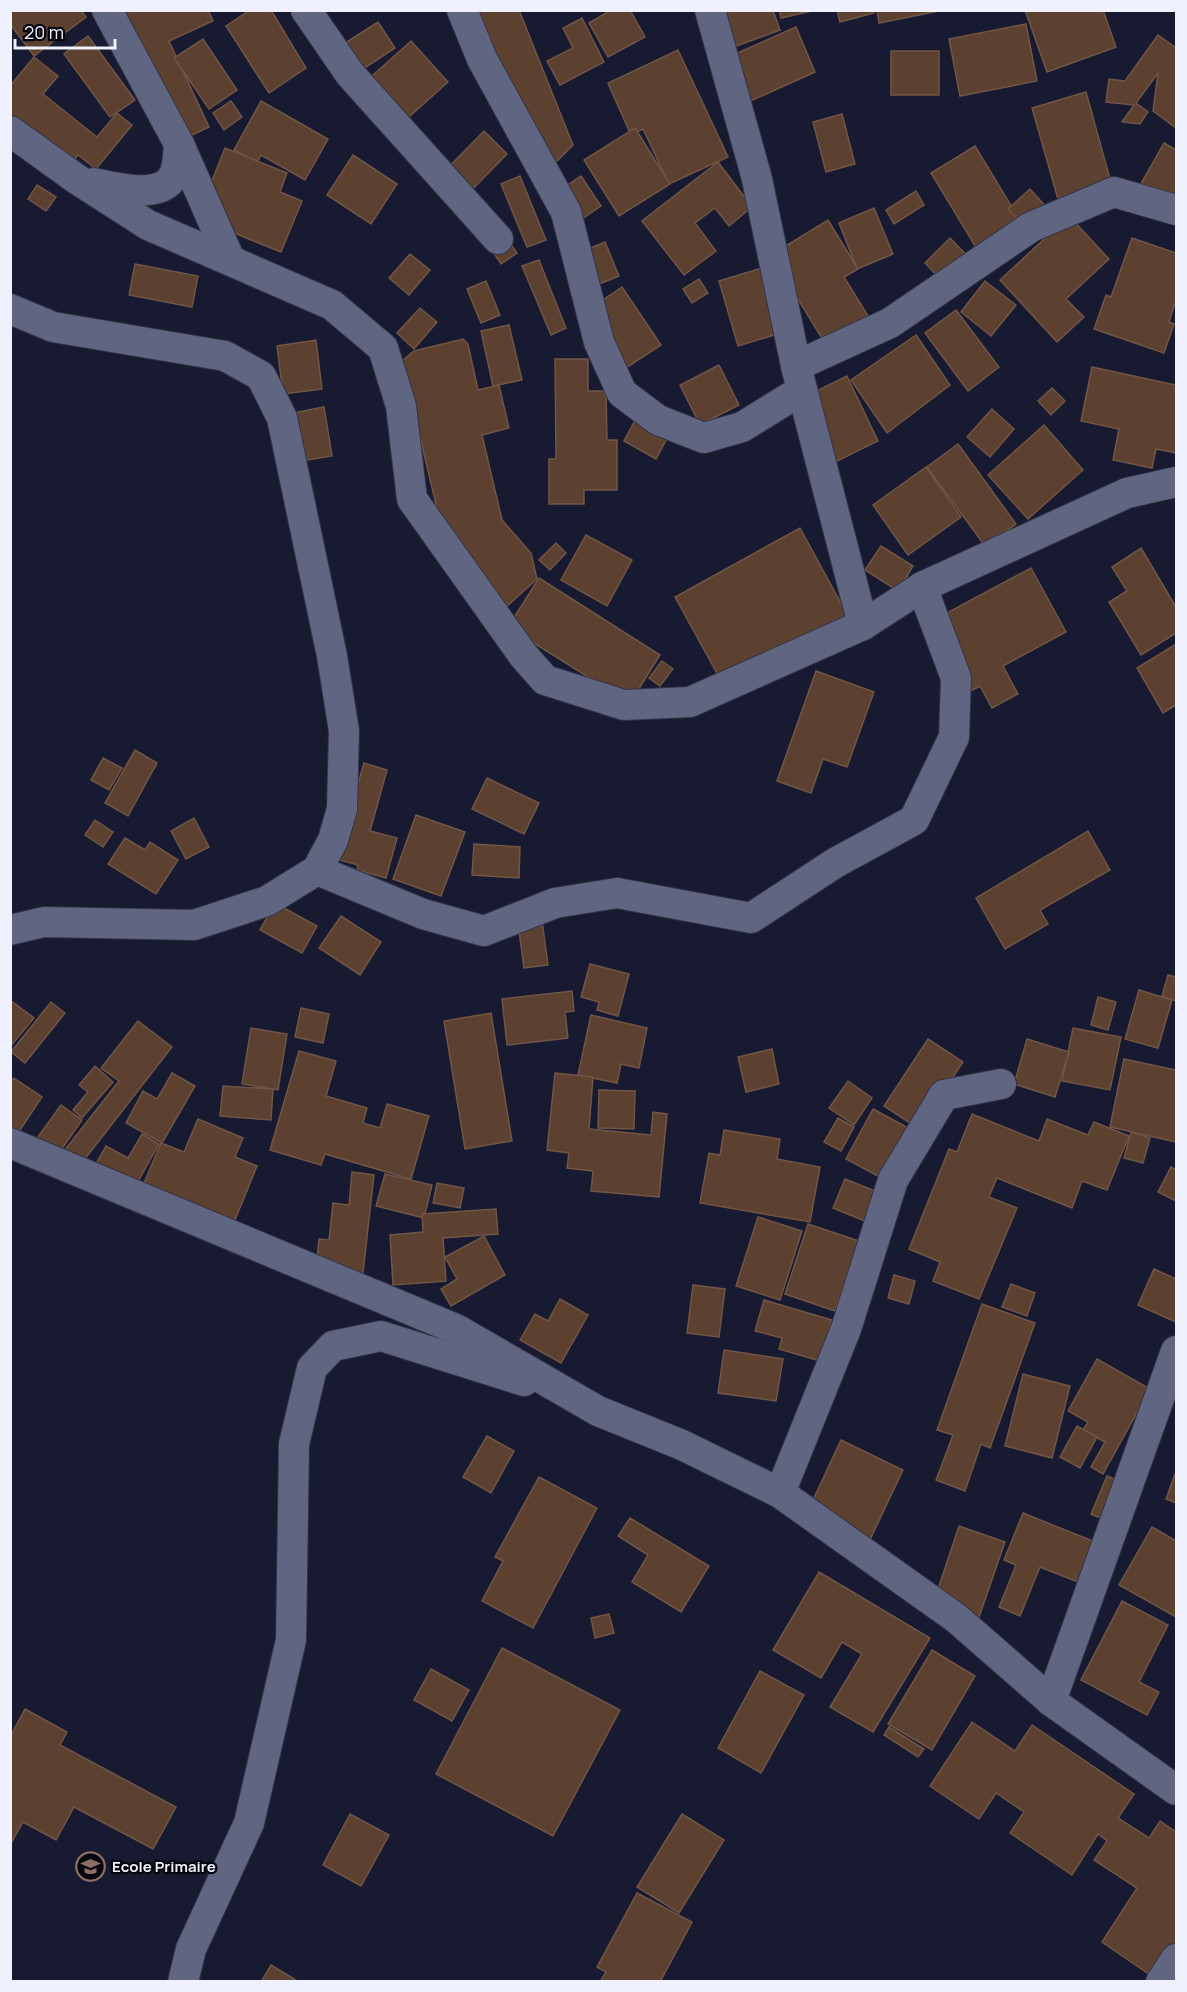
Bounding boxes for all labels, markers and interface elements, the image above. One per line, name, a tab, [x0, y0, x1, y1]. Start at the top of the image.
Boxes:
scale bar	[15, 12, 116, 50]
text: 20 m	[24, 20, 64, 44]
school or university icon: Ecole Primaire	[75, 1851, 107, 1883]
place label: Ecole Primaire	[112, 1856, 216, 1877]

